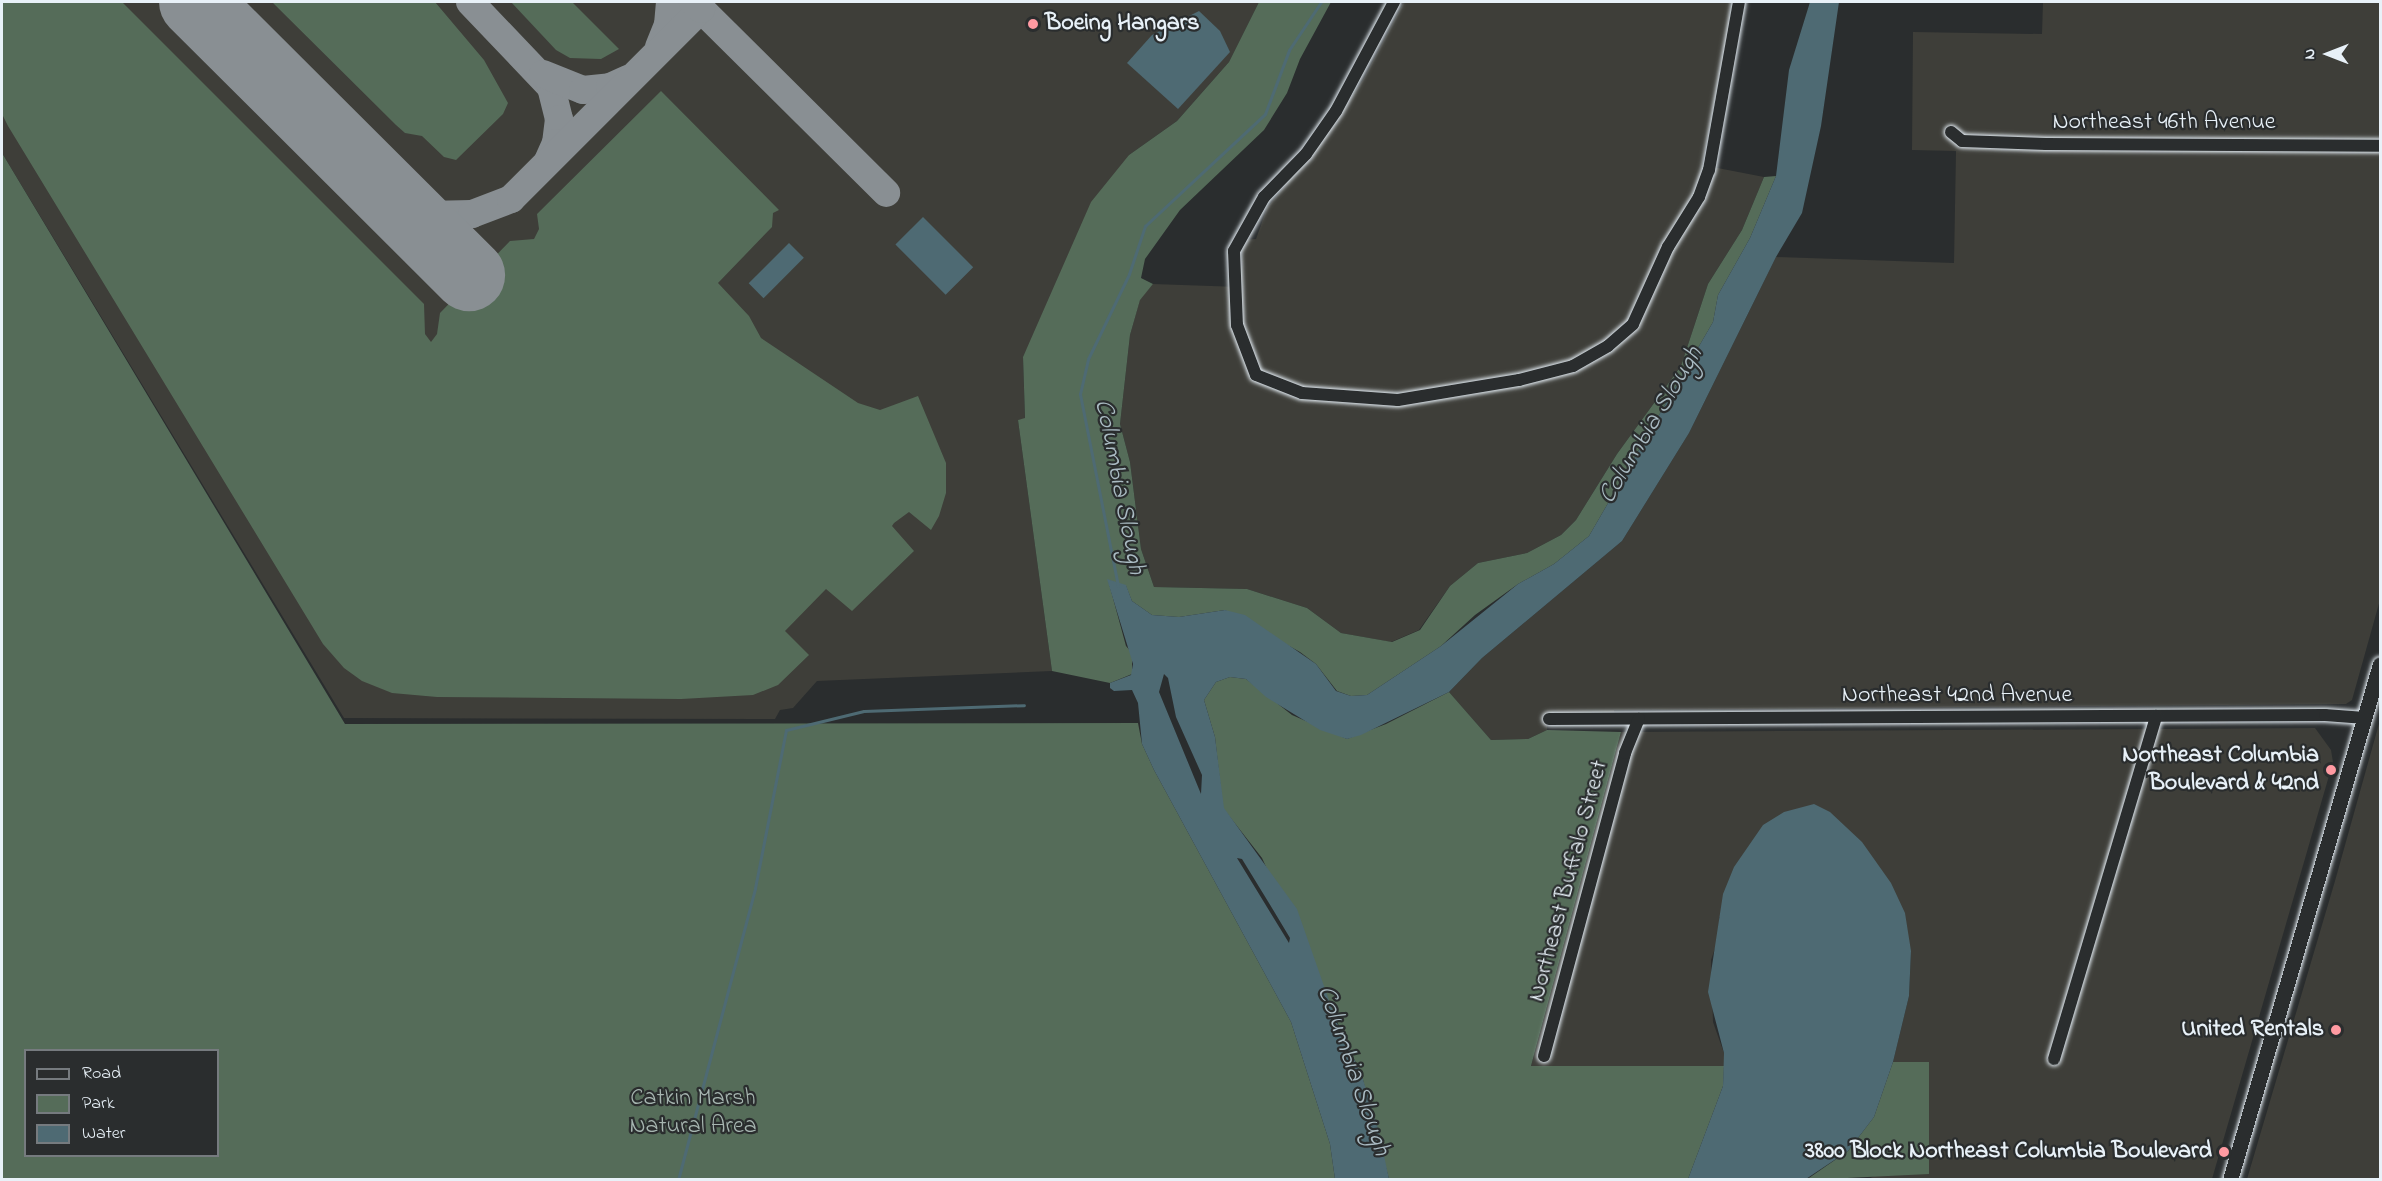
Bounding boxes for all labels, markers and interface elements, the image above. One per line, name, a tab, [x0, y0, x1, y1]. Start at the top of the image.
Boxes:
place label: Boeing Hangars	[1045, 10, 1199, 38]
marker: Boeing Hangars	[1026, 17, 1040, 31]
north arrow	[2298, 24, 2358, 84]
text: N	[2298, 49, 2322, 59]
street label: Northeast 46th Avenue	[2052, 109, 2276, 137]
water label: Columbia Slough	[1593, 342, 1711, 510]
water label: Columbia Slough	[1086, 397, 1150, 577]
street label: Northeast 42nd Avenue	[1842, 682, 2072, 710]
place label: Northeast Columbia Boulevard & 42nd	[2122, 742, 2319, 798]
street label: Northeast Buffalo Street	[1523, 757, 1615, 1005]
marker: Northeast Columbia Boulevard & 42nd	[2324, 763, 2338, 777]
water label: Columbia Slough	[1308, 982, 1396, 1160]
place label: United Rentals	[2181, 1016, 2324, 1044]
marker: United Rentals	[2329, 1023, 2343, 1037]
legend	[24, 1049, 219, 1157]
text: Road	[82, 1061, 121, 1087]
park label: Catkin Marsh Natural Area	[629, 1085, 757, 1141]
text: Park	[82, 1091, 115, 1117]
text: Water	[82, 1121, 125, 1147]
place label: 3800 Block Northeast Columbia Boulevard	[1805, 1138, 2212, 1166]
marker: 3800 Block Northeast Columbia Boulevard	[2217, 1145, 2231, 1159]

